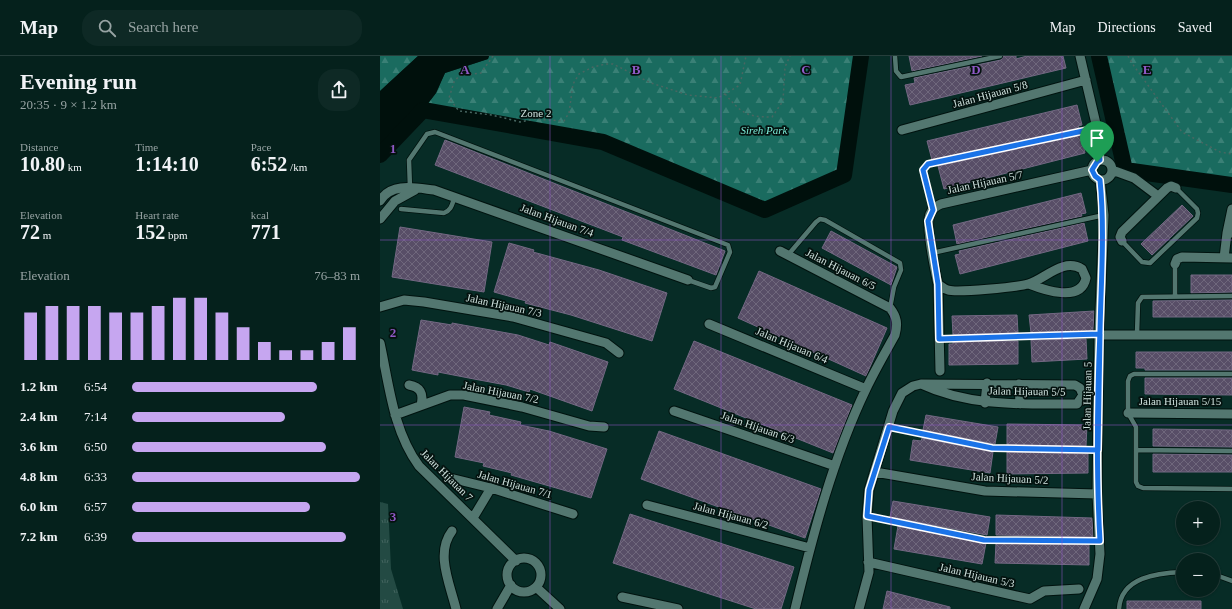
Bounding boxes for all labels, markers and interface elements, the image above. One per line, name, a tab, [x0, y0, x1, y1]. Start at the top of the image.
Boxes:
search box	[82, 10, 362, 46]
text: Map	[20, 17, 58, 38]
icon: search	[96, 17, 118, 39]
text: Search here	[128, 19, 198, 35]
text: Map	[1050, 20, 1075, 35]
text: Directions	[1097, 20, 1156, 35]
text: Saved	[1178, 20, 1212, 35]
text: A	[460, 62, 470, 77]
text: B	[632, 62, 641, 77]
text: C	[801, 62, 811, 77]
text: D	[971, 62, 981, 77]
text: E	[1143, 62, 1151, 77]
text: Evening run	[20, 69, 137, 94]
button: share	[318, 69, 360, 111]
street label: Jalan Hijauan 5/8	[951, 78, 1029, 110]
text: 20:35 · 9 × 1.2 km	[20, 97, 117, 112]
street label: Zone 2	[521, 107, 551, 119]
pin	[1080, 121, 1114, 162]
park label: Sireh Park	[741, 124, 789, 136]
icon: arrive	[1086, 127, 1108, 149]
text: Distance	[20, 141, 58, 153]
text: Time	[135, 141, 158, 153]
text: Pace	[251, 141, 271, 153]
text: 1	[390, 141, 396, 156]
text: 10.80	[20, 153, 65, 175]
text: 1:14:10	[135, 153, 199, 175]
text: 6:52	[251, 153, 287, 175]
text: km	[65, 161, 82, 173]
text: /km	[287, 161, 307, 173]
street label: Jalan Hijauan 5/7	[946, 168, 1024, 196]
street label: Jalan Hijauan 7/4	[519, 201, 596, 239]
text: Elevation	[20, 209, 62, 221]
text: Heart rate	[135, 209, 179, 221]
text: kcal	[251, 209, 269, 221]
text: 72	[20, 221, 40, 243]
text: 152	[135, 221, 165, 243]
text: 771	[251, 221, 281, 243]
text: m	[40, 229, 51, 241]
text: bpm	[165, 229, 188, 241]
street label: Jalan Hijauan 6/5	[804, 246, 878, 292]
text: Elevation	[20, 268, 70, 283]
text: 76–83 m	[314, 268, 360, 283]
street label: Jalan Hijauan 7/3	[465, 291, 543, 319]
street label: Jalan Hijauan 6/4	[754, 324, 830, 366]
text: 2	[390, 325, 396, 340]
street label: Jalan Hijauan 5	[1080, 361, 1094, 430]
text: 1.2 km	[20, 379, 58, 394]
text: 6:54	[84, 379, 107, 394]
street label: Jalan Hijauan 7/2	[462, 379, 540, 405]
street label: Jalan Hijauan 5/5	[988, 384, 1066, 398]
street label: Jalan Hijauan 5/15	[1139, 395, 1222, 407]
text: 2.4 km	[20, 409, 58, 424]
text: 7:14	[84, 409, 107, 424]
street label: Jalan Hijauan 6/3	[720, 409, 797, 445]
text: 3.6 km	[20, 439, 58, 454]
text: 6:50	[84, 439, 107, 454]
street label: Jalan Hijauan 7	[419, 447, 476, 504]
street label: Jalan Hijauan 7/1	[476, 468, 554, 500]
text: 4.8 km	[20, 469, 58, 484]
text: 6:33	[84, 469, 107, 484]
street label: Jalan Hijauan 5/2	[971, 470, 1049, 486]
text: 6.0 km	[20, 499, 58, 514]
text: 6:57	[84, 499, 107, 514]
street label: Jalan Hijauan 6/2	[692, 499, 770, 531]
map controls	[1176, 501, 1220, 597]
button: +	[1176, 501, 1220, 545]
text: 3	[390, 509, 397, 524]
text: 7.2 km	[20, 529, 58, 544]
text: 6:39	[84, 529, 107, 544]
button: −	[1176, 553, 1220, 597]
street label: Jalan Hijauan 5/3	[938, 560, 1016, 590]

